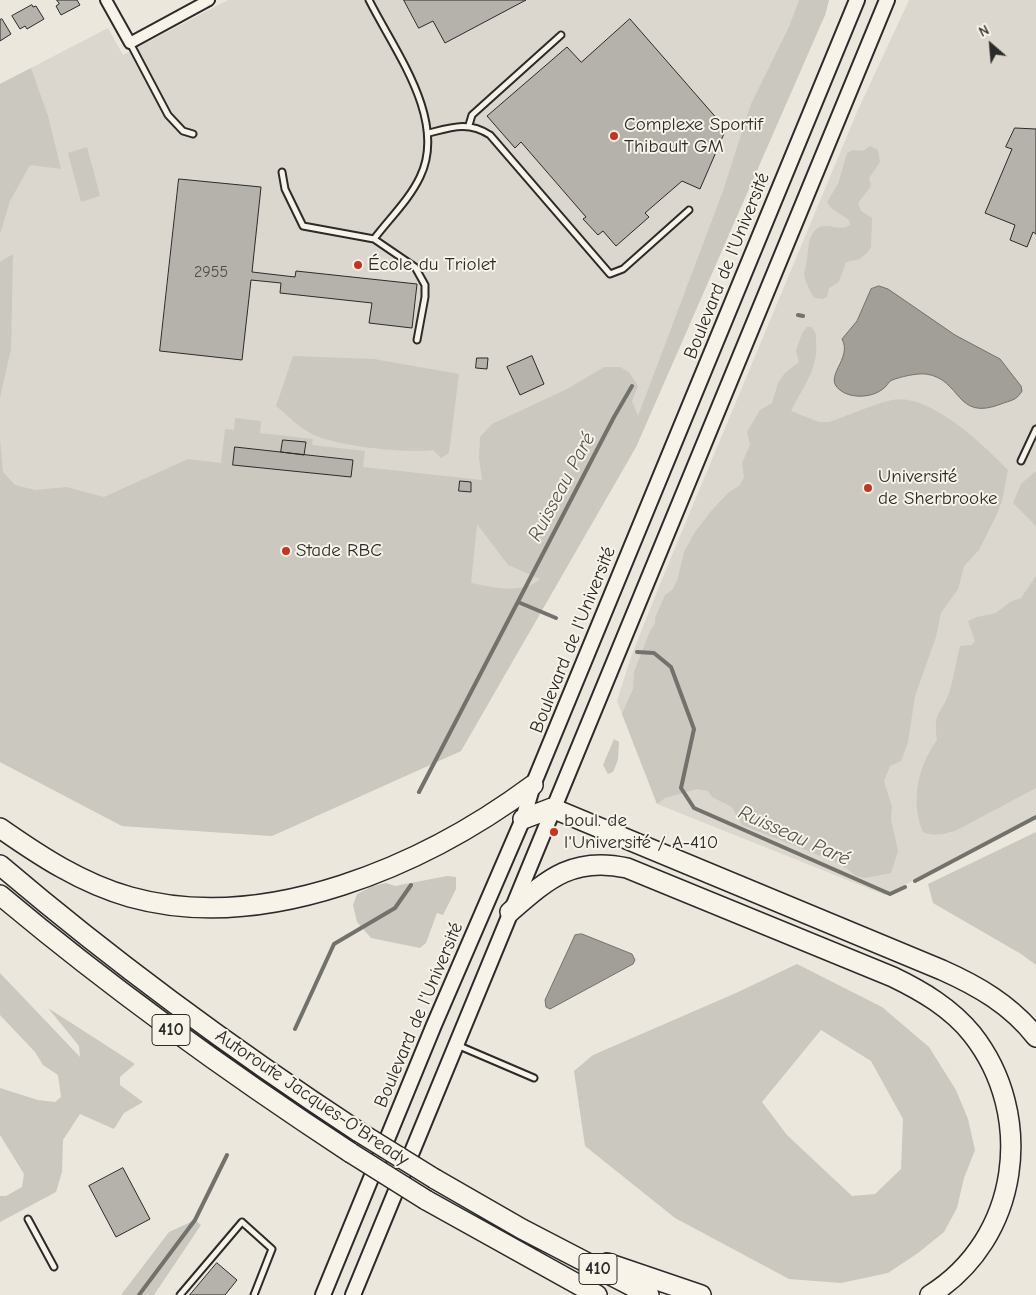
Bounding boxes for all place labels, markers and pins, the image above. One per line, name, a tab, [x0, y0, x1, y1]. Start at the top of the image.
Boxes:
place label: Complexe Sportif Thibault GM	[624, 114, 763, 158]
marker: Complexe Sportif Thibault GM	[608, 130, 620, 142]
place label: École du Triolet	[368, 254, 496, 276]
marker: École du Triolet	[352, 259, 364, 271]
place label: Université de Sherbrooke	[878, 466, 997, 510]
marker: Université de Sherbrooke	[862, 482, 874, 494]
place label: Stade RBC	[296, 540, 382, 562]
marker: Stade RBC	[280, 545, 292, 557]
place label: boul. de l'Université / A-410	[564, 810, 718, 854]
marker: boul. de l'Université / A-410	[548, 826, 560, 838]

